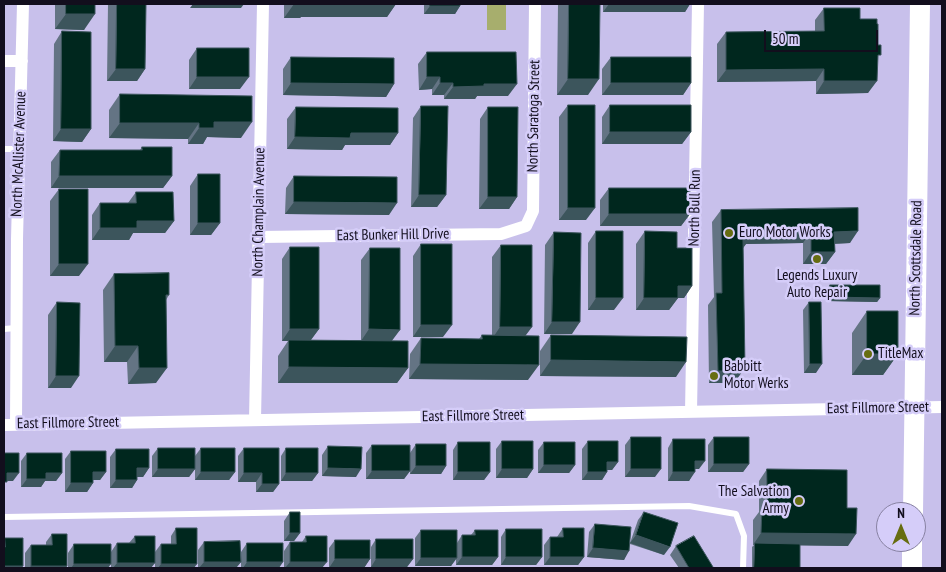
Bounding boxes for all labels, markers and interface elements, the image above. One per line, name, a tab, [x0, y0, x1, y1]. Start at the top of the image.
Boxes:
scale bar	[766, 20, 880, 52]
text: 50 m	[772, 29, 798, 48]
street label: North Saratoga Street	[524, 60, 544, 172]
street label: North McAllister Avenue	[8, 91, 30, 217]
street label: North Champlain Avenue	[249, 147, 269, 277]
street label: North Bull Run	[685, 169, 705, 247]
street label: North Scottsdale Road	[906, 200, 926, 316]
place label: Euro Motor Works	[739, 224, 831, 242]
street label: East Bunker Hill Drive	[336, 225, 450, 245]
marker: Euro Motor Works	[723, 227, 735, 239]
marker: Legends Luxury Auto Repair	[811, 253, 823, 265]
place label: Legends Luxury Auto Repair	[777, 267, 857, 302]
place label: TitleMax	[878, 345, 924, 363]
marker: TitleMax	[862, 348, 874, 360]
place label: Babbitt Motor Werks	[724, 358, 789, 393]
marker: Babbitt Motor Werks	[708, 370, 720, 382]
street label: East Fillmore Street	[827, 398, 929, 418]
street label: East Fillmore Street	[422, 406, 524, 426]
street label: East Fillmore Street	[17, 413, 119, 433]
place label: The Salvation Army	[718, 483, 789, 518]
marker: The Salvation Army	[793, 495, 805, 507]
north arrow	[876, 502, 926, 552]
text: N	[897, 504, 905, 522]

